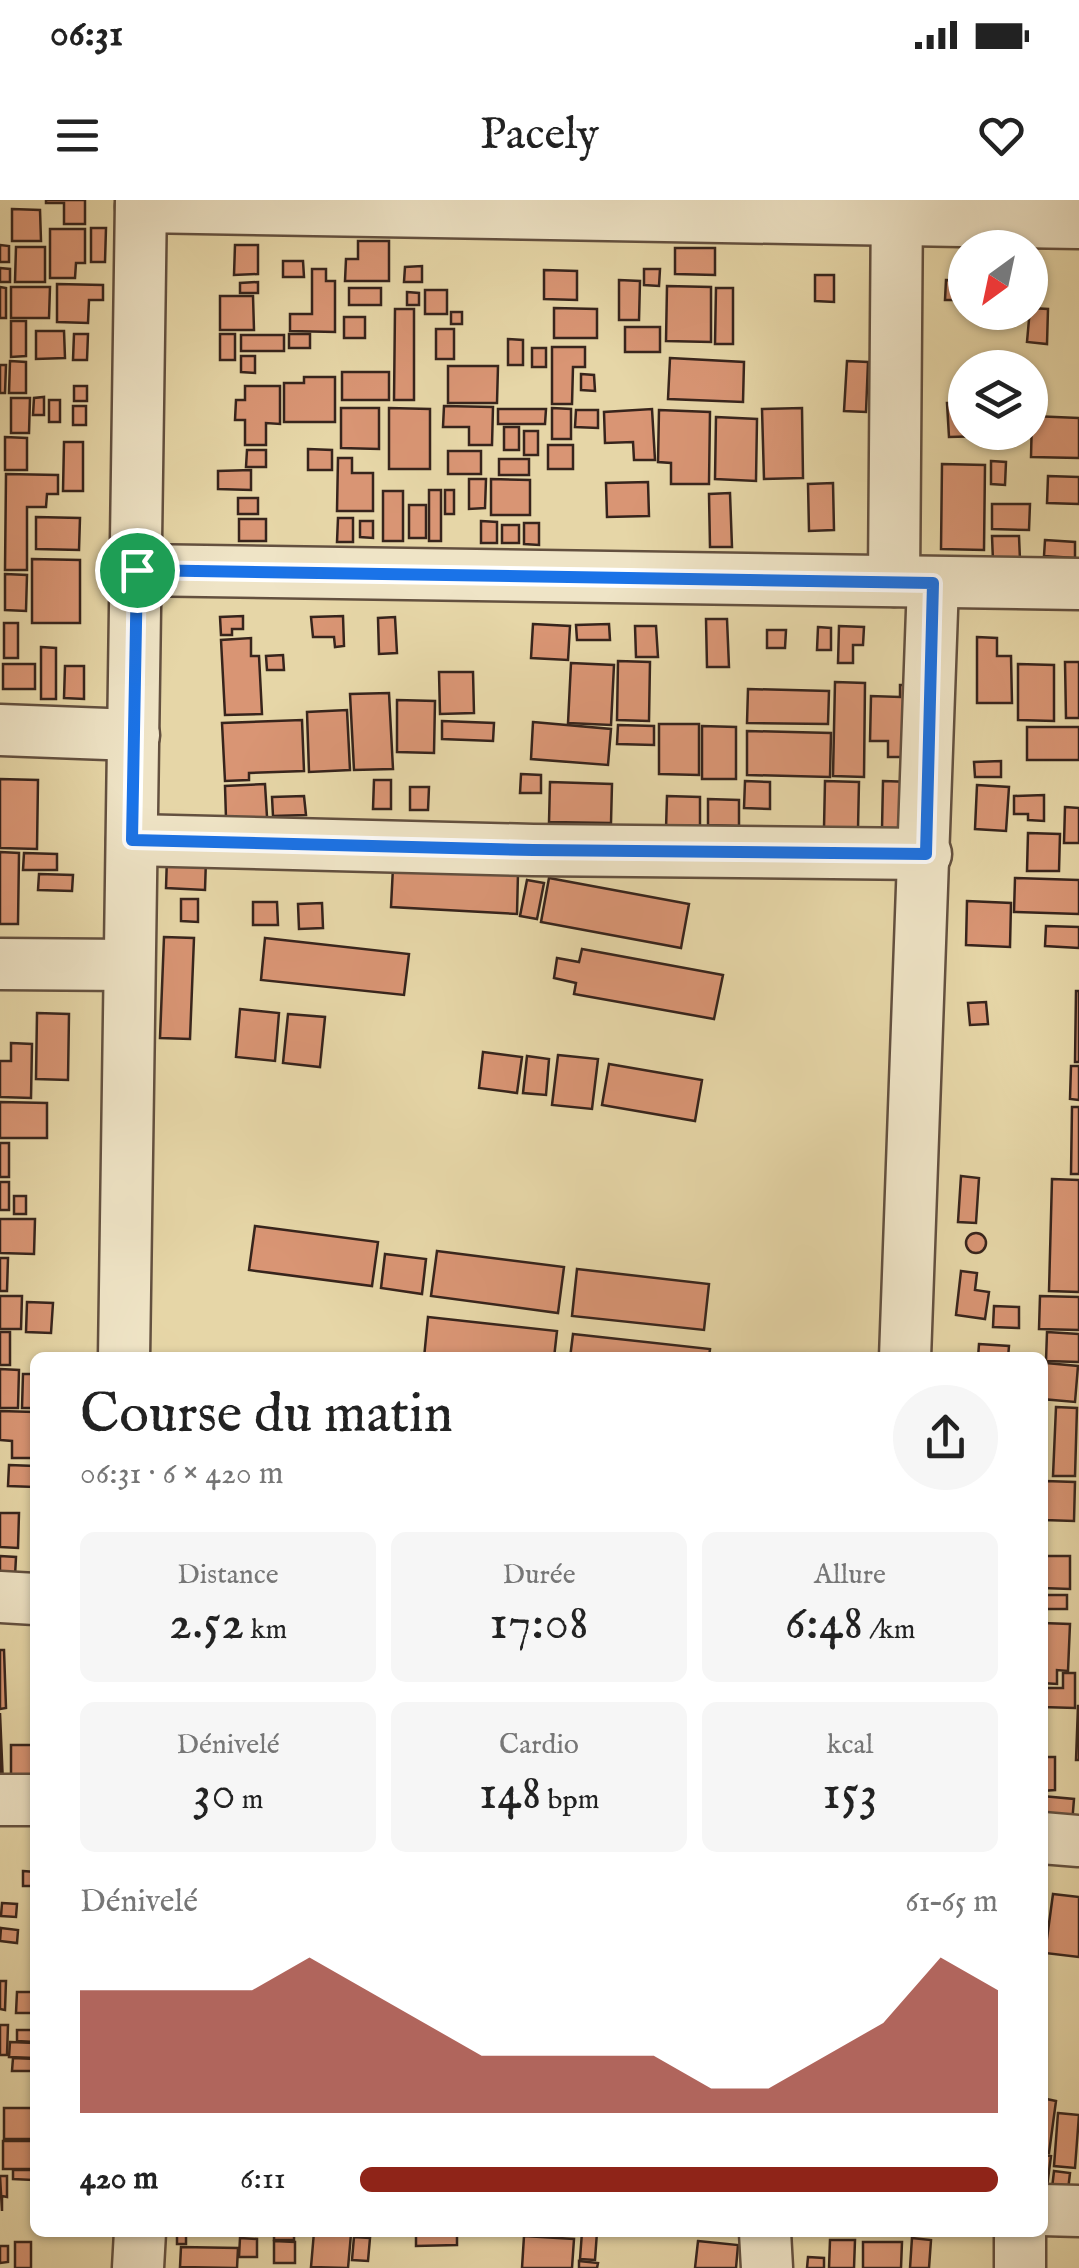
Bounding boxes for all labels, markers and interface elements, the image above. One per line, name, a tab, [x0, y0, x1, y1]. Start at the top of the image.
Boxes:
text: 06:31	[50, 11, 123, 59]
text: Pacely	[480, 107, 599, 164]
icon: menu	[50, 108, 105, 163]
icon: heart	[974, 108, 1029, 163]
north arrow	[948, 230, 1048, 330]
map controls	[948, 230, 1048, 450]
button: layers	[948, 350, 1048, 450]
pin	[95, 528, 180, 613]
icon: arrive	[110, 543, 165, 598]
text: Course du matin	[80, 1381, 453, 1451]
button: share	[893, 1385, 998, 1490]
text: 06:31 · 6 × 420 m	[80, 1454, 283, 1495]
text: Distance	[177, 1558, 279, 1593]
text: Durée	[503, 1558, 575, 1593]
text: Allure	[814, 1558, 886, 1593]
text: 2.52	[169, 1593, 244, 1656]
text: 17:08	[489, 1593, 589, 1656]
text: 6:48	[785, 1593, 863, 1656]
text: km	[244, 1613, 287, 1648]
text: /km	[863, 1613, 915, 1648]
text: Dénivelé	[176, 1728, 280, 1763]
text: Cardio	[499, 1728, 579, 1763]
text: kcal	[827, 1728, 873, 1763]
text: 30	[193, 1763, 236, 1826]
text: 148	[479, 1763, 541, 1826]
text: 153	[822, 1763, 878, 1826]
text: m	[236, 1783, 264, 1818]
text: bpm	[541, 1783, 599, 1818]
text: Dénivelé	[80, 1882, 198, 1923]
text: 61–65 m	[905, 1882, 998, 1923]
text: 420 m	[80, 2159, 158, 2200]
text: 6:11	[240, 2159, 286, 2200]

